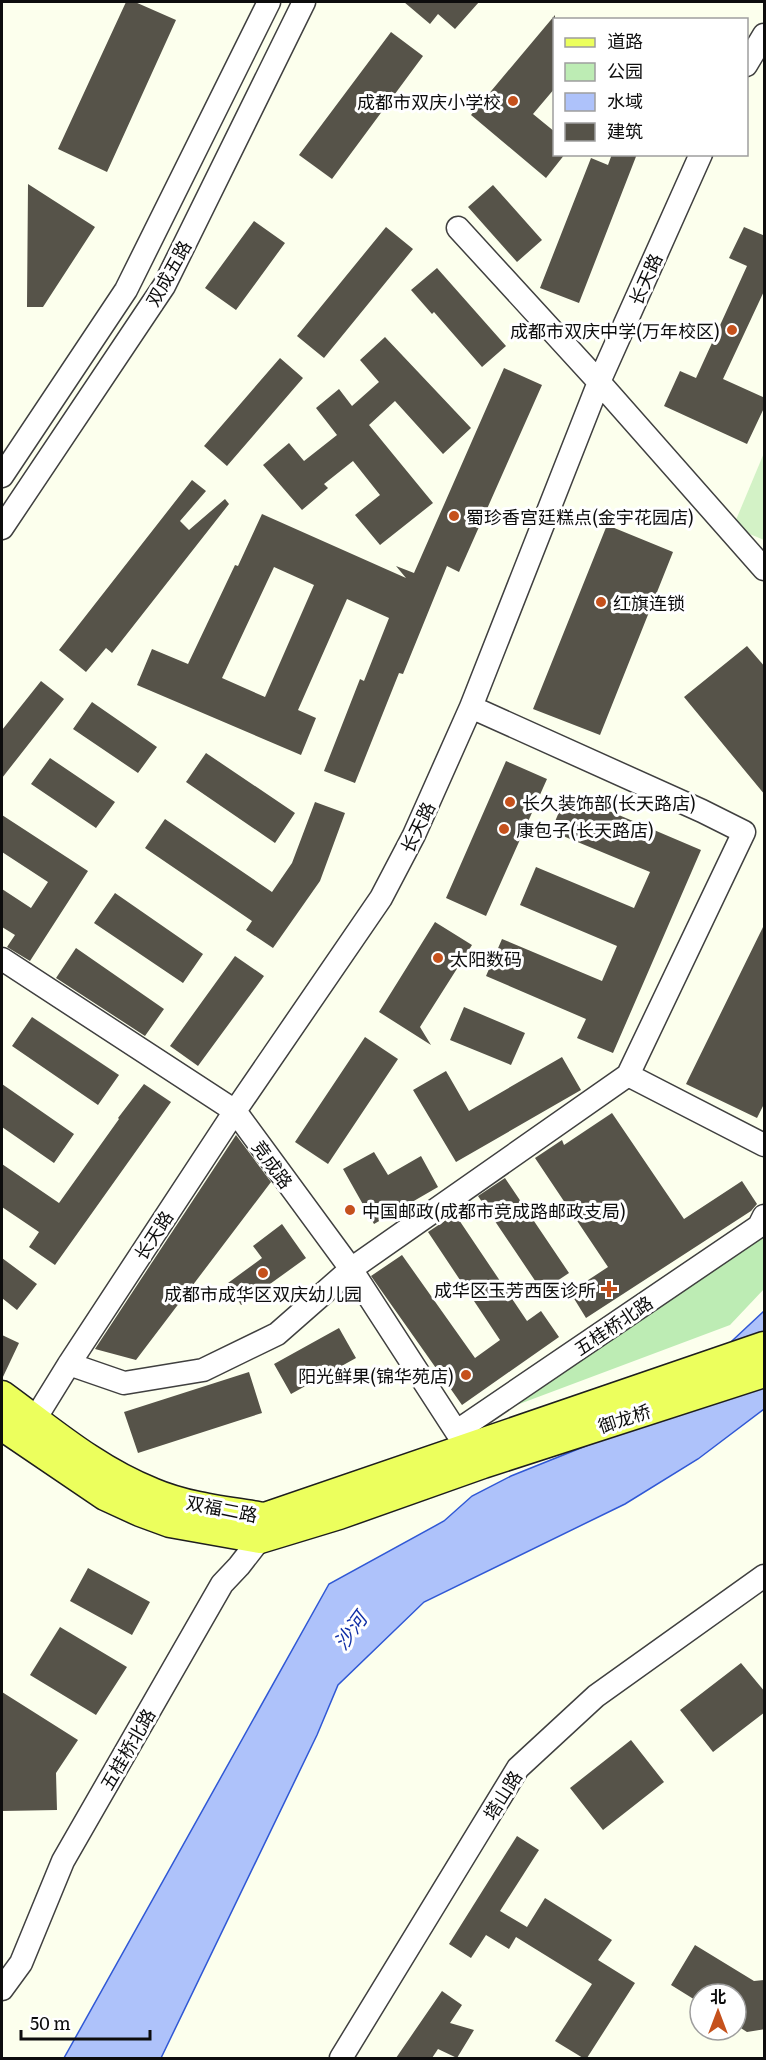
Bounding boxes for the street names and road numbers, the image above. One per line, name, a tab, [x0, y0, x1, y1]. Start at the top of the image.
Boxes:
street label: 双成五路	[139, 235, 197, 311]
street label: 长天路	[622, 249, 668, 309]
street label: 长天路	[393, 797, 441, 857]
street label: 竞成路	[246, 1134, 300, 1194]
street label: 长天路	[127, 1205, 179, 1265]
street label: 五桂桥北路	[568, 1289, 658, 1361]
street label: 御龙桥	[594, 1397, 654, 1439]
street label: 双福二路	[184, 1488, 260, 1528]
street label: 五桂桥北路	[93, 1703, 161, 1795]
street label: 塔山路	[476, 1765, 528, 1825]

